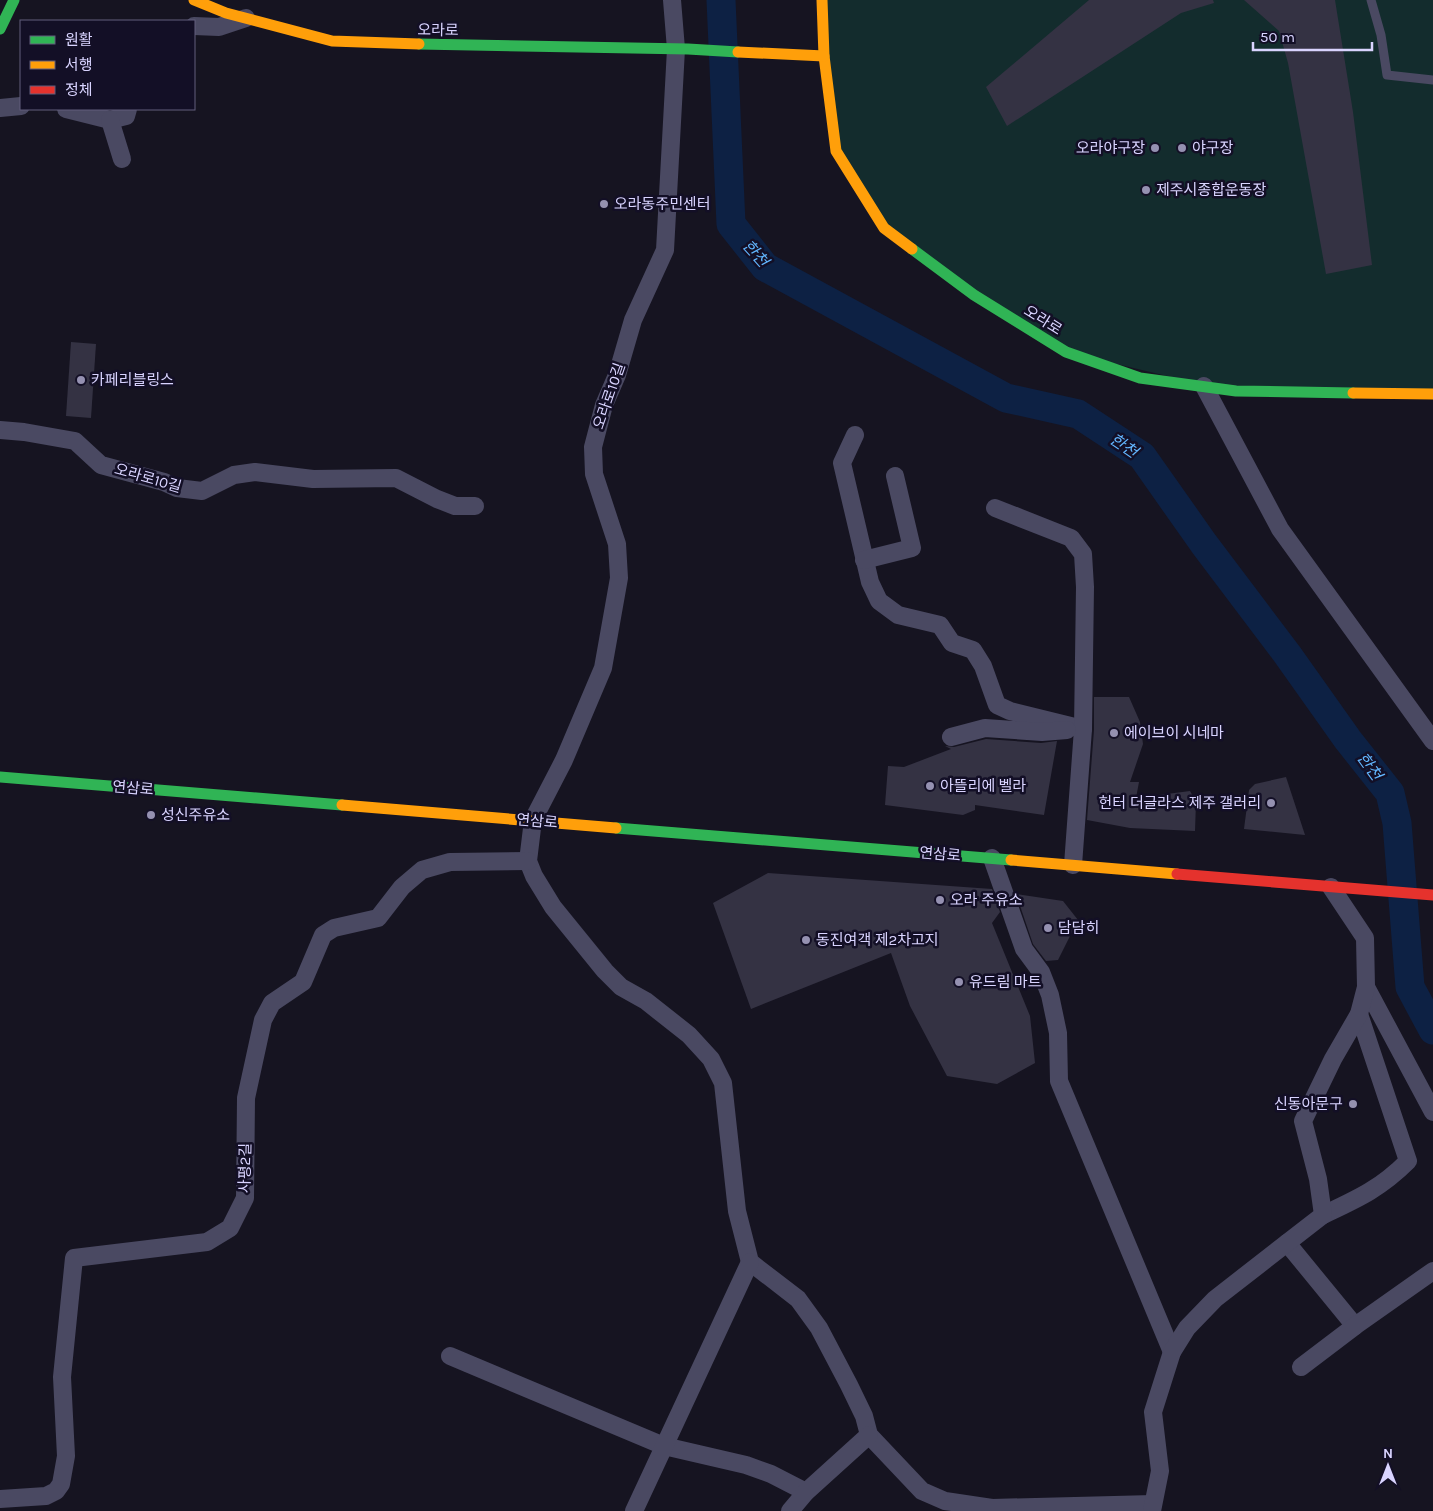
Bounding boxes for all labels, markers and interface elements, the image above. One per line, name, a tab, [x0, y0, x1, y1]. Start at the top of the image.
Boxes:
legend	[20, 20, 195, 110]
scale bar	[1253, 20, 1372, 52]
street label: 오라로	[417, 21, 459, 39]
text: 50 m	[1260, 28, 1295, 46]
text: 원활	[65, 31, 93, 49]
text: 서행	[65, 56, 93, 74]
text: 정체	[65, 81, 93, 99]
place label: 오라야구장	[1076, 139, 1145, 157]
place label: 야구장	[1192, 139, 1234, 157]
marker: 오라야구장	[1149, 142, 1161, 154]
marker: 야구장	[1176, 142, 1188, 154]
place label: 제주시종합운동장	[1156, 181, 1267, 199]
marker: 제주시종합운동장	[1140, 184, 1152, 196]
place label: 오라동주민센터	[614, 195, 711, 213]
marker: 오라동주민센터	[598, 198, 610, 210]
water label: 한천	[739, 236, 774, 272]
street label: 오라로	[1021, 301, 1065, 339]
street label: 오라로10길	[589, 360, 629, 432]
place label: 카페리블링스	[91, 371, 174, 389]
marker: 카페리블링스	[75, 374, 87, 386]
water label: 한천	[1106, 429, 1143, 463]
street label: 오라로10길	[112, 460, 184, 496]
place label: 에이브이 시네마	[1124, 724, 1224, 742]
marker: 에이브이 시네마	[1108, 727, 1120, 739]
water label: 한천	[1353, 749, 1387, 786]
street label: 연삼로	[112, 777, 154, 799]
place label: 아뜰리에 벨라	[940, 777, 1027, 795]
marker: 아뜰리에 벨라	[924, 780, 936, 792]
place label: 헌터 더글라스 제주 갤러리	[1099, 794, 1261, 812]
marker: 헌터 더글라스 제주 갤러리	[1265, 797, 1277, 809]
place label: 성신주유소	[161, 806, 230, 824]
marker: 성신주유소	[145, 809, 157, 821]
street label: 연삼로	[516, 810, 558, 832]
street label: 연삼로	[919, 843, 961, 865]
place label: 오라 주유소	[950, 891, 1023, 909]
marker: 오라 주유소	[934, 894, 946, 906]
place label: 담담히	[1058, 919, 1099, 937]
marker: 담담히	[1042, 922, 1054, 934]
place label: 동진여객 제2차고지	[816, 931, 939, 949]
marker: 동진여객 제2차고지	[800, 934, 812, 946]
place label: 유드림 마트	[969, 973, 1042, 991]
marker: 유드림 마트	[953, 976, 965, 988]
place label: 신동아문구	[1274, 1095, 1343, 1113]
marker: 신동아문구	[1347, 1098, 1359, 1110]
street label: 사평2길	[236, 1143, 254, 1193]
north arrow	[1363, 1441, 1413, 1491]
text: N	[1383, 1445, 1393, 1462]

